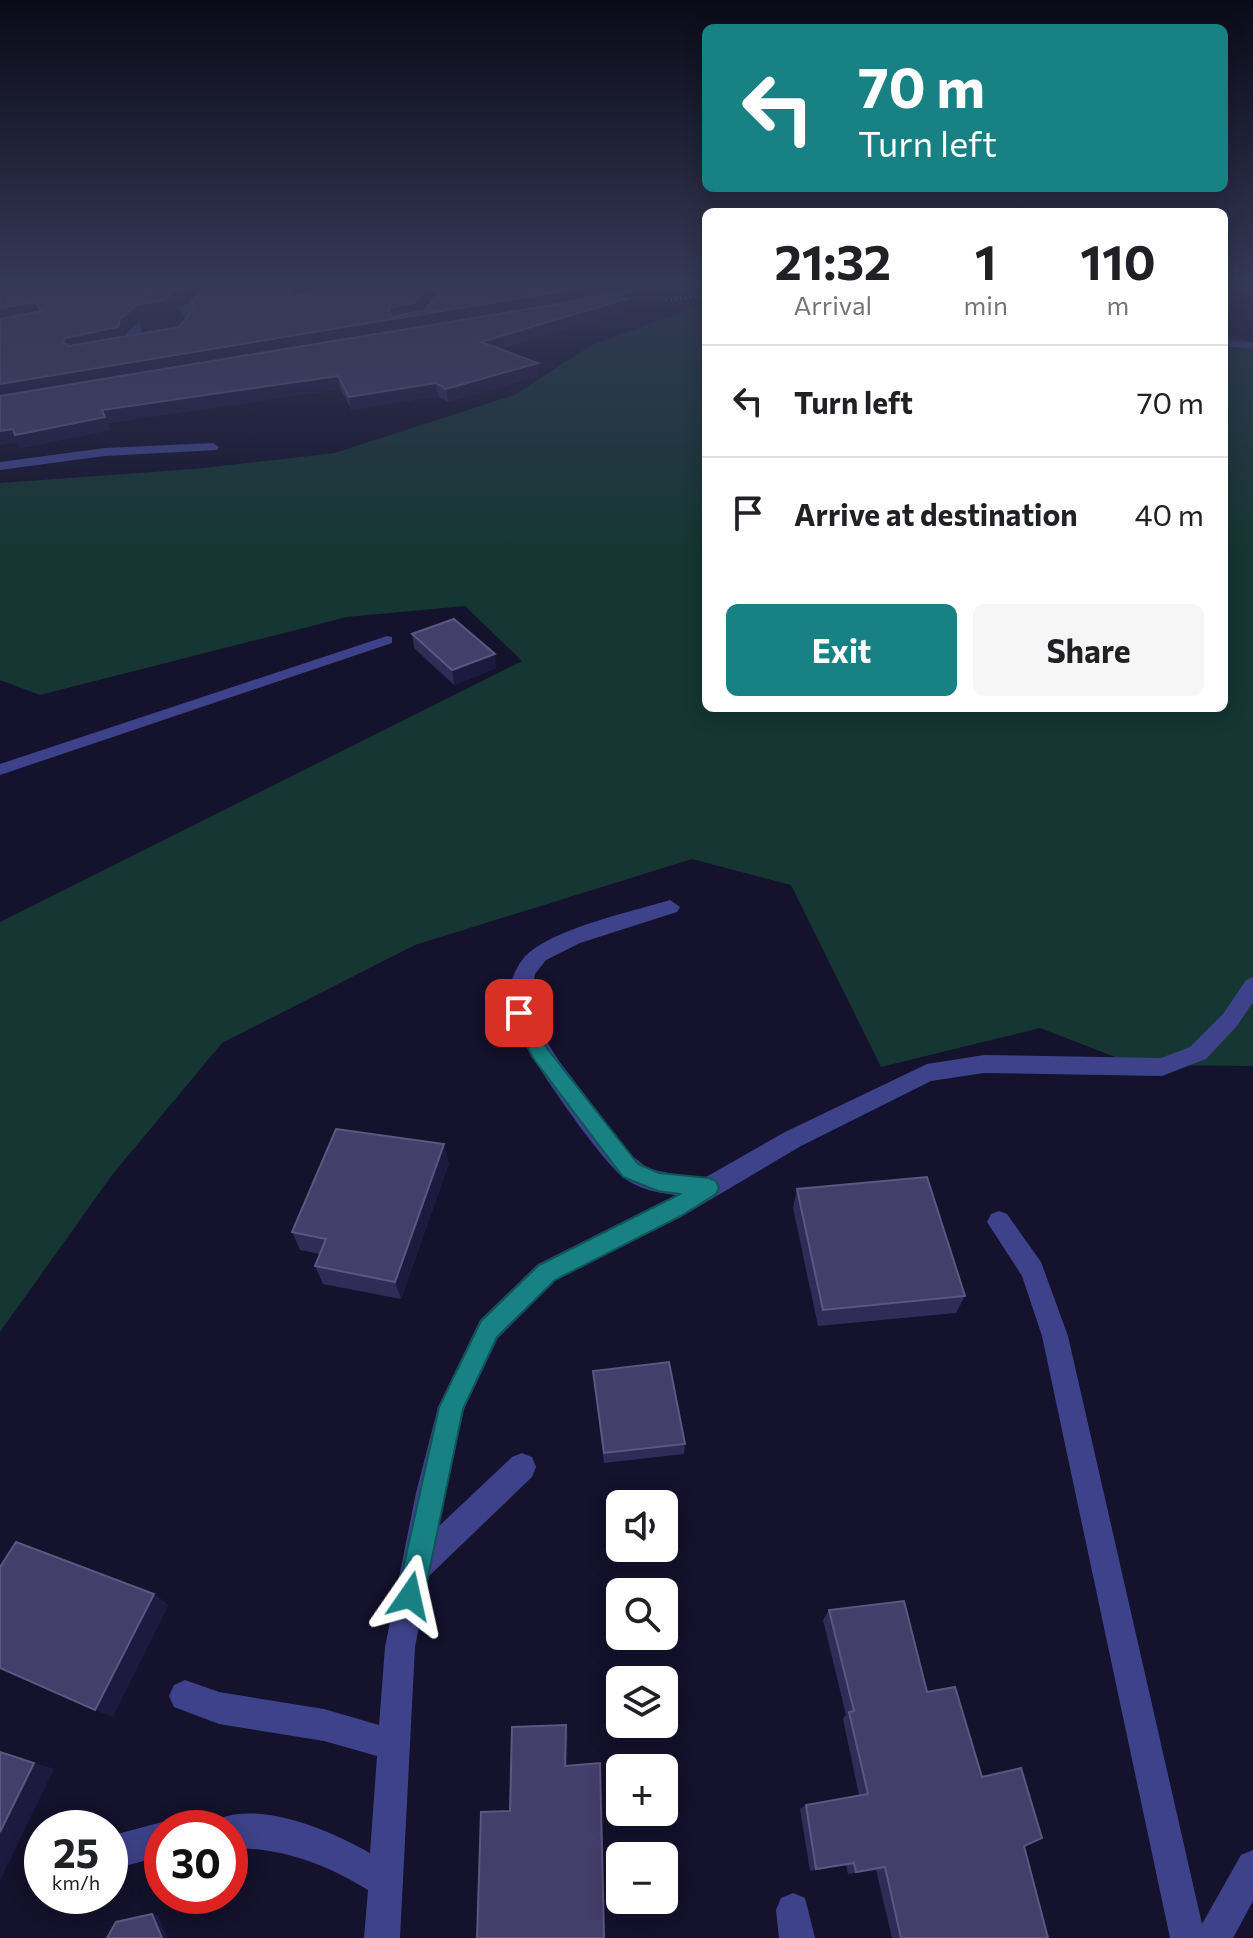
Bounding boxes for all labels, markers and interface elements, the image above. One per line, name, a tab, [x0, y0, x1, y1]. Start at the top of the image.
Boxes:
text: 70 m	[858, 51, 985, 120]
icon: left	[726, 56, 830, 160]
text: Turn left	[858, 120, 997, 164]
text: 21:32	[774, 231, 891, 290]
text: 1	[975, 231, 997, 290]
text: 110	[1080, 231, 1156, 290]
text: Arrival	[793, 289, 872, 320]
text: min	[964, 289, 1008, 320]
text: m	[1107, 289, 1129, 320]
icon: left	[726, 379, 770, 423]
text: Turn left	[794, 383, 913, 420]
text: 70 m	[1137, 383, 1204, 420]
icon: arrive	[726, 491, 770, 535]
text: Arrive at destination	[794, 495, 1078, 532]
text: 40 m	[1135, 495, 1204, 532]
button: Exit	[726, 604, 957, 696]
button: Share	[973, 604, 1204, 696]
pin	[485, 979, 553, 1047]
icon: arrive	[497, 991, 541, 1035]
map controls	[606, 1490, 678, 1914]
button: sound	[606, 1490, 678, 1562]
position arrow	[368, 1554, 452, 1638]
button: search	[606, 1578, 678, 1650]
button: layers	[606, 1666, 678, 1738]
button: +	[606, 1754, 678, 1826]
speed limit sign: 30	[144, 1810, 248, 1914]
text: 25	[53, 1827, 99, 1876]
button: −	[606, 1842, 678, 1914]
text: km/h	[52, 1870, 100, 1894]

